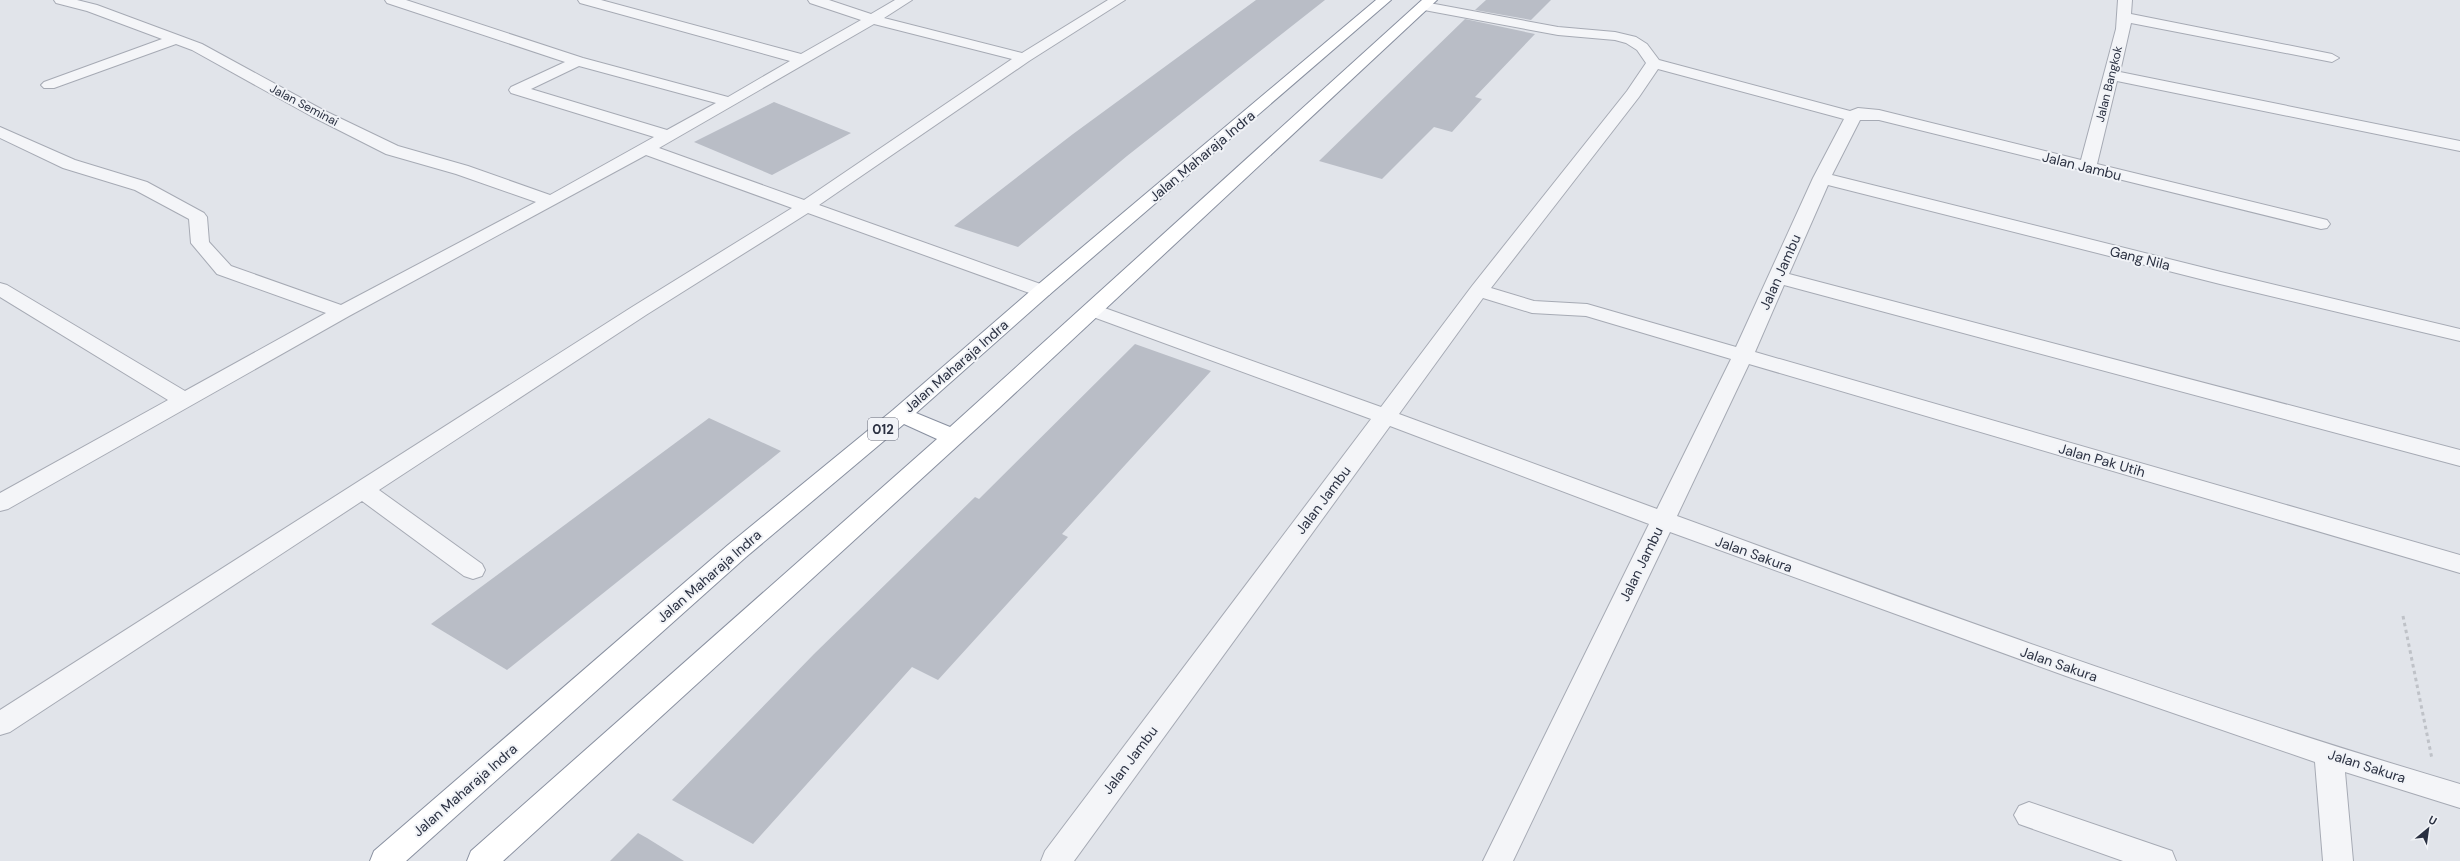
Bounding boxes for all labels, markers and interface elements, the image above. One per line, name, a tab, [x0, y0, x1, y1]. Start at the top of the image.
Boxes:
street label: Jalan Bangkok	[2092, 44, 2126, 124]
street label: Jalan Seminai	[267, 80, 341, 130]
street label: Jalan Maharaja Indra	[1145, 106, 1259, 206]
street label: Jalan Jambu	[2041, 147, 2123, 185]
street label: Jalan Jambu	[1755, 231, 1805, 313]
street label: Gang Nila	[2108, 242, 2172, 274]
street label: Jalan Maharaja Indra	[900, 316, 1012, 416]
road number: 012	[868, 418, 898, 440]
street label: Jalan Pak Utih	[2057, 439, 2147, 481]
street label: Jalan Jambu	[1291, 462, 1355, 538]
street label: Jalan Jambu	[1615, 524, 1667, 604]
street label: Jalan Maharaja Indra	[653, 526, 765, 626]
street label: Jalan Sakura	[1713, 532, 1795, 576]
street label: Jalan Sakura	[2018, 642, 2100, 686]
street label: Jalan Jambu	[1098, 722, 1162, 798]
street label: Jalan Maharaja Indra	[409, 740, 521, 840]
street label: Jalan Sakura	[2326, 745, 2408, 787]
north arrow	[2408, 809, 2448, 849]
text: U	[2426, 812, 2440, 828]

